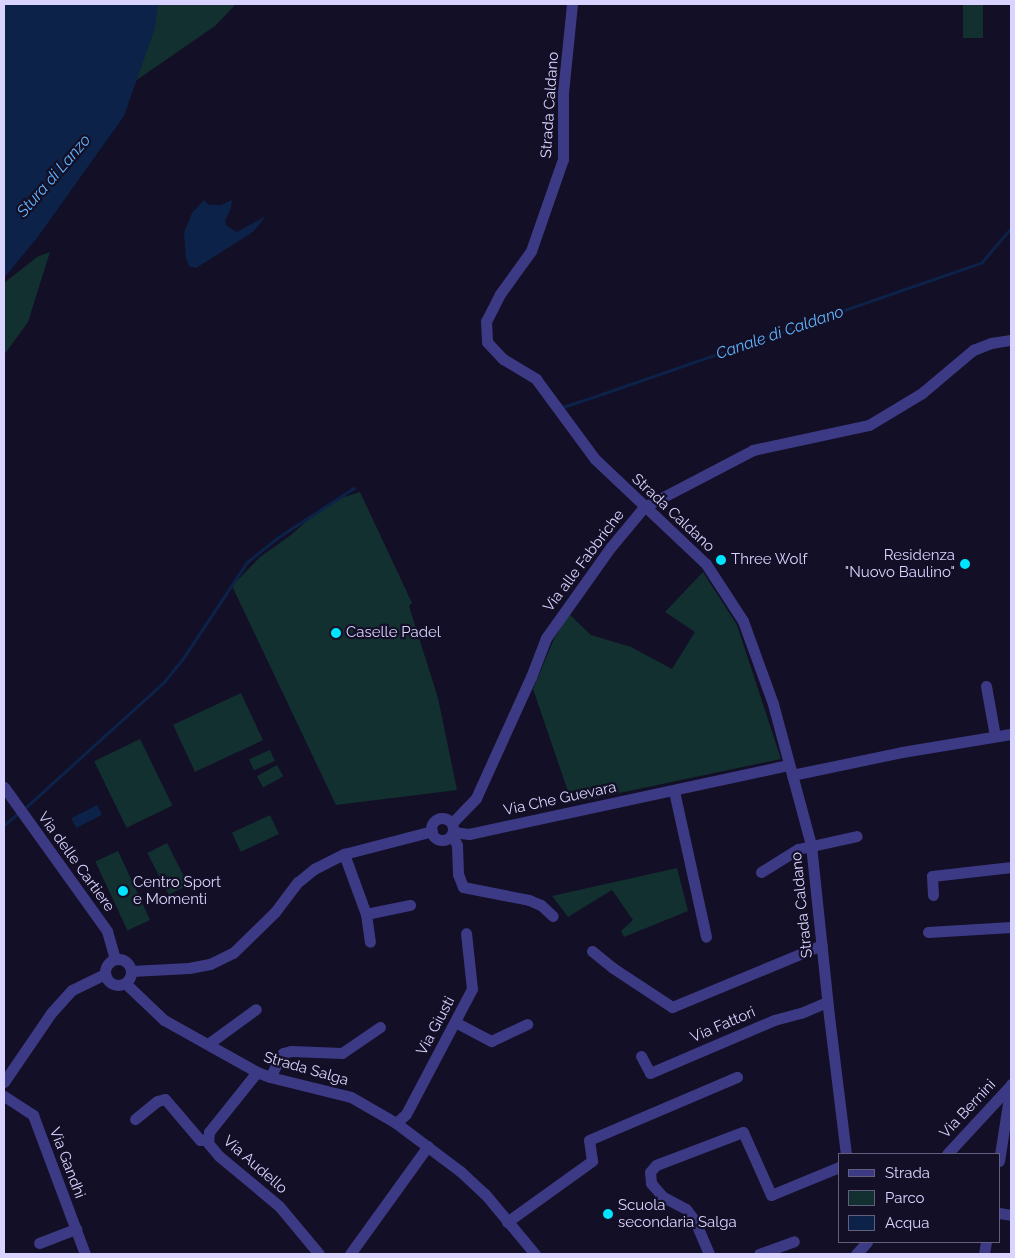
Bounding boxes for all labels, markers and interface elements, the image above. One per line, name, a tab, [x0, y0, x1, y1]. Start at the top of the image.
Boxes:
street label: Strada Caldano	[537, 51, 563, 159]
water label: Stura di Lanzo	[13, 131, 95, 221]
water label: Canale di Caldano	[714, 302, 846, 364]
street label: Strada Caldano	[628, 470, 718, 556]
street label: Via alle Fabbriche	[540, 506, 628, 616]
place label: Residenza "Nuovo Baulino"	[845, 546, 955, 581]
place label: Three Wolf	[731, 551, 808, 569]
marker: Three Wolf	[715, 554, 727, 566]
marker: Residenza "Nuovo Baulino"	[959, 558, 971, 570]
place label: Caselle Padel	[346, 624, 441, 642]
marker: Caselle Padel	[330, 627, 342, 639]
street label: Via Che Guevara	[502, 778, 618, 820]
street label: Via delle Cartiere	[34, 809, 118, 915]
street label: Strada Caldano	[787, 851, 817, 959]
place label: Centro Sport e Momenti	[133, 873, 221, 908]
marker: Centro Sport e Momenti	[117, 885, 129, 897]
street label: Via Giusti	[413, 994, 459, 1058]
street label: Via Fattori	[688, 1003, 758, 1047]
street label: Strada Salga	[261, 1048, 351, 1090]
street label: Via Bernini	[936, 1076, 1000, 1142]
street label: Via Gandhi	[45, 1125, 89, 1201]
street label: Via Audello	[219, 1132, 291, 1198]
legend	[838, 1153, 1000, 1243]
text: Strada	[885, 1164, 930, 1182]
text: Parco	[885, 1189, 925, 1207]
place label: Scuola secondaria Salga	[618, 1196, 737, 1231]
marker: Scuola secondaria Salga	[602, 1208, 614, 1220]
text: Acqua	[885, 1214, 929, 1232]

